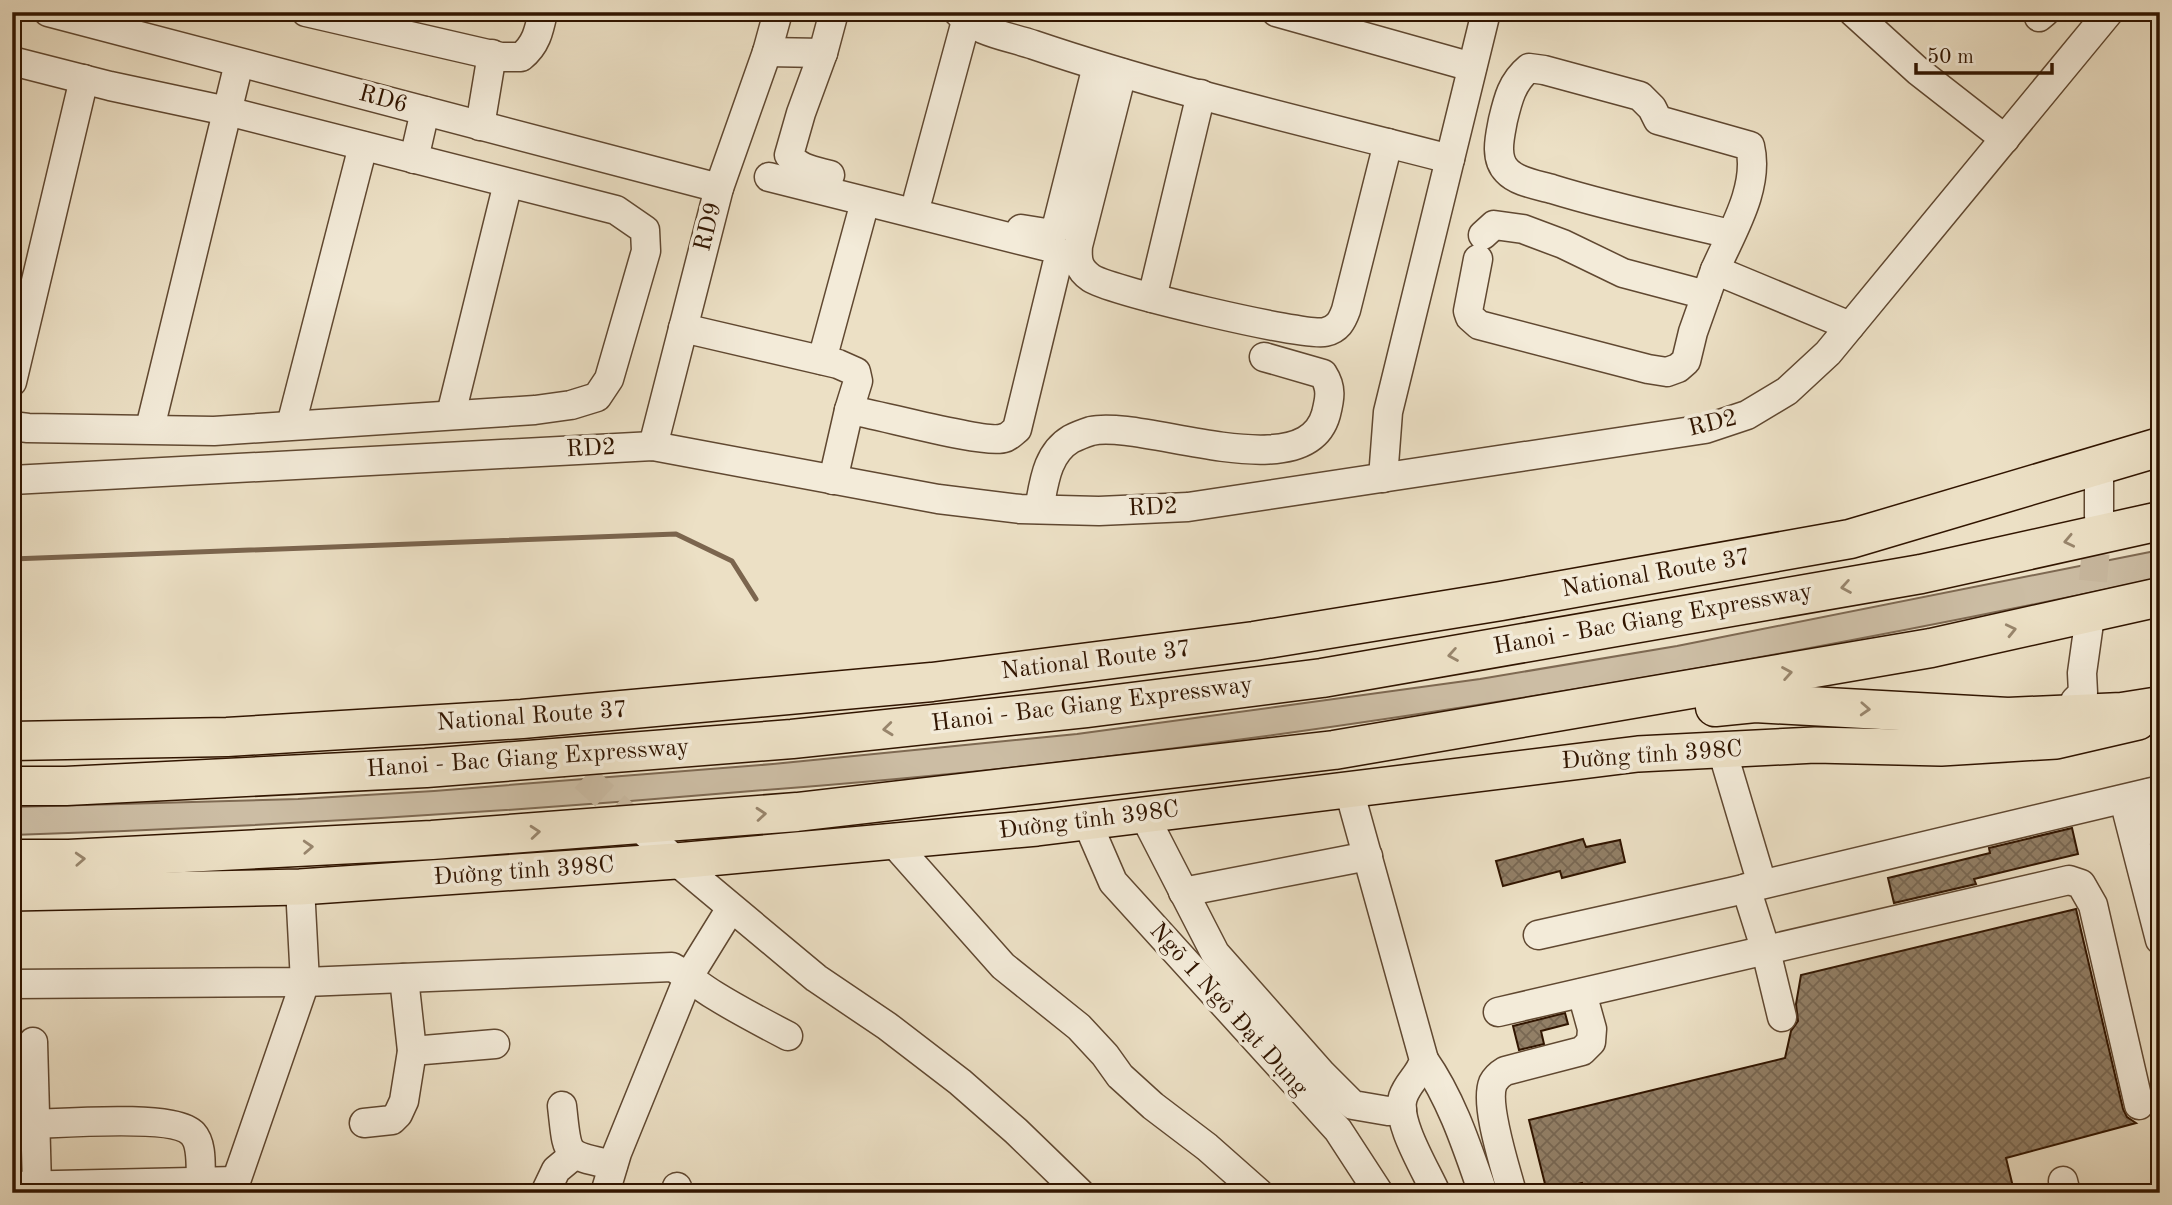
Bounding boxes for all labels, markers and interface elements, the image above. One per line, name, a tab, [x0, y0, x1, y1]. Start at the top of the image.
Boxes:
scale bar	[1916, 32, 2053, 76]
text: 50 m	[1927, 47, 1974, 68]
street label: RD6	[356, 82, 410, 118]
street label: RD9	[691, 200, 727, 254]
street label: RD2	[1686, 406, 1740, 442]
street label: RD2	[565, 436, 617, 462]
street label: RD2	[1127, 495, 1179, 521]
one-way arrow	[2063, 533, 2075, 547]
street label: National Route 37	[1560, 546, 1752, 602]
one-way arrow	[1840, 579, 1852, 594]
street label: Hanoi - Bac Giang Expressway	[1492, 580, 1815, 660]
one-way arrow	[2005, 624, 2017, 639]
street label: National Route 37	[1000, 637, 1192, 685]
one-way arrow	[1447, 647, 1459, 662]
one-way arrow	[1782, 666, 1793, 681]
street label: Hanoi - Bac Giang Expressway	[930, 673, 1254, 737]
street label: National Route 37	[436, 698, 628, 736]
one-way arrow	[1859, 701, 1870, 716]
one-way arrow	[882, 721, 894, 736]
street label: Hanoi - Bac Giang Expressway	[366, 736, 690, 782]
street label: Đường tỉnh 398C	[1561, 738, 1743, 774]
street label: Đường tỉnh 398C	[998, 798, 1180, 844]
one-way arrow	[756, 807, 767, 822]
one-way arrow	[529, 825, 540, 840]
one-way arrow	[302, 839, 313, 854]
one-way arrow	[75, 851, 86, 866]
street label: Đường tỉnh 398C	[433, 854, 615, 890]
street label: Ngõ 1 Ngô Đạt Dụng	[1144, 919, 1312, 1101]

